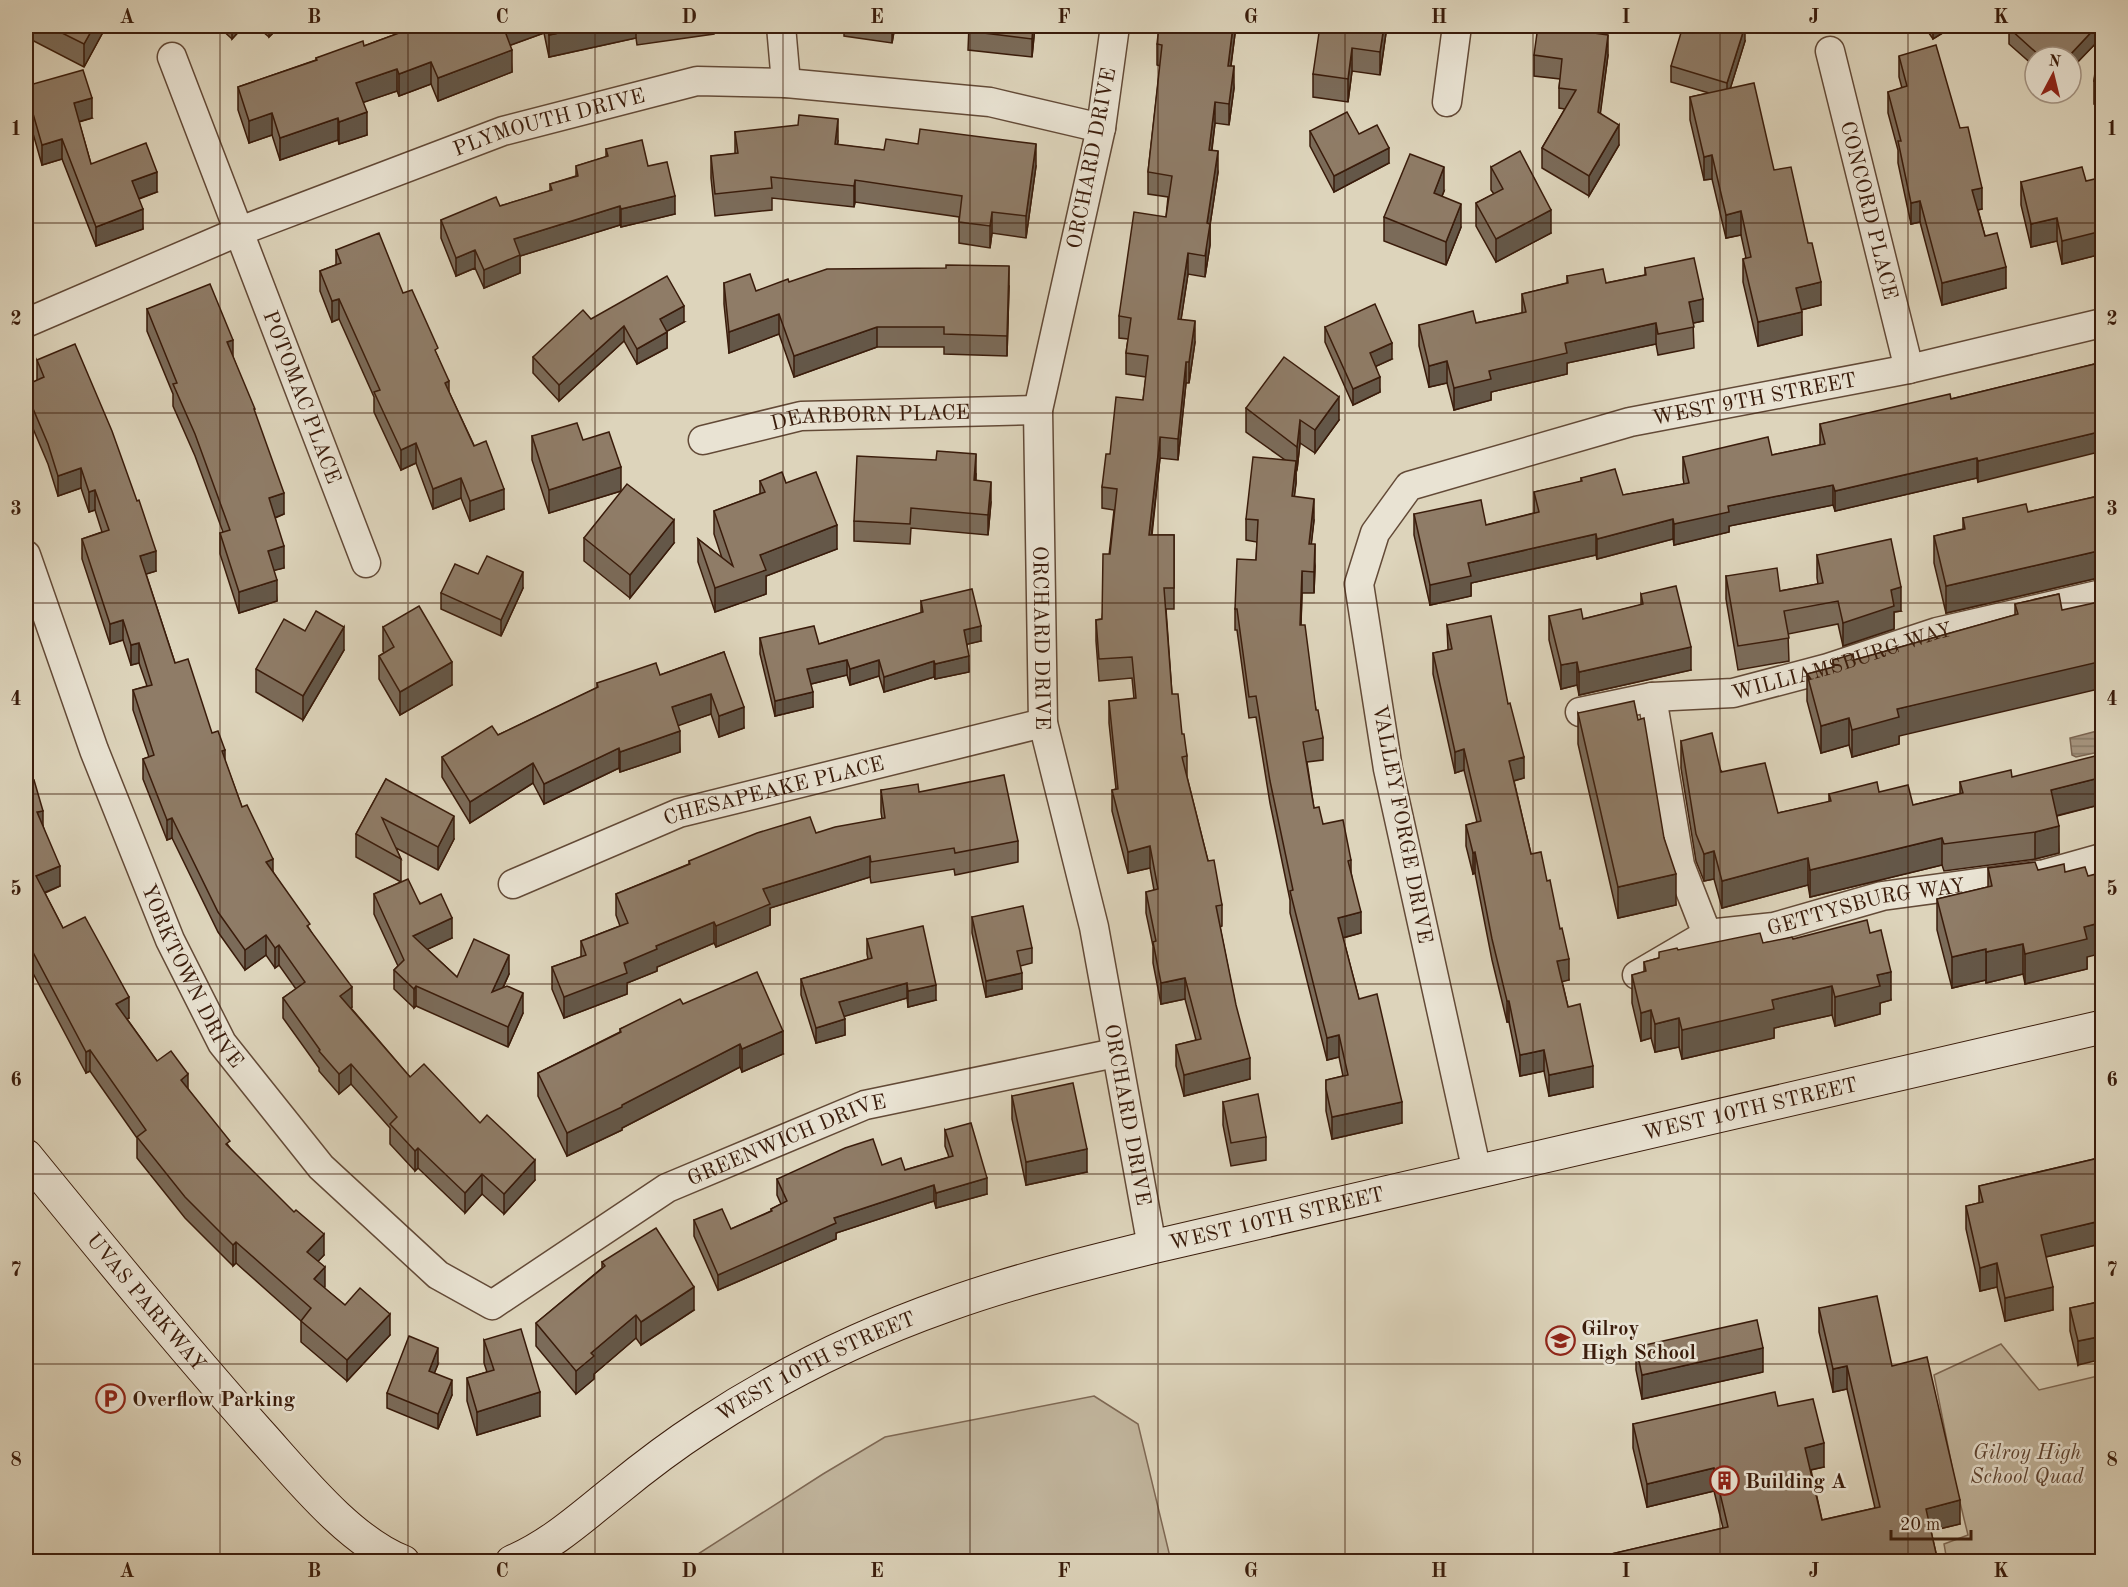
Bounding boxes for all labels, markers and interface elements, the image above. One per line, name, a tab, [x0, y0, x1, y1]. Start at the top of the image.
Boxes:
text: A	[119, 8, 135, 28]
text: B	[307, 8, 321, 28]
text: C	[495, 8, 509, 28]
text: D	[681, 8, 697, 28]
text: E	[870, 8, 884, 28]
text: F	[1057, 8, 1071, 28]
text: G	[1244, 8, 1258, 28]
text: H	[1431, 8, 1447, 28]
text: I	[1622, 8, 1630, 28]
text: J	[1809, 8, 1820, 28]
text: K	[1993, 8, 2009, 28]
north arrow	[2023, 45, 2083, 105]
text: N	[2048, 53, 2062, 71]
street label: ORCHARD DRIVE	[1065, 66, 1120, 251]
street label: PLYMOUTH DRIVE	[451, 86, 647, 161]
street label: CONCORD PLACE	[1836, 119, 1900, 302]
text: 1	[10, 120, 22, 140]
text: 1	[2106, 120, 2118, 140]
street label: POTOMAC PLACE	[258, 308, 344, 487]
text: 2	[10, 310, 22, 330]
text: 2	[2106, 310, 2118, 330]
street label: WEST 9TH STREET	[1651, 370, 1858, 430]
street label: DEARBORN PLACE	[769, 403, 970, 435]
text: 3	[10, 500, 22, 520]
text: 3	[2106, 500, 2118, 520]
street label: ORCHARD DRIVE	[1028, 546, 1052, 730]
street label: WILLIAMSBURG WAY	[1730, 620, 1954, 705]
text: 4	[10, 690, 22, 710]
text: 4	[2106, 690, 2118, 710]
street label: VALLEY FORGE DRIVE	[1368, 703, 1435, 945]
street label: CHESAPEAKE PLACE	[661, 754, 887, 830]
street label: GETTYSBURG WAY	[1765, 876, 1966, 940]
text: 5	[10, 879, 22, 900]
text: 5	[2106, 879, 2118, 900]
street label: YORKTOWN DRIVE	[137, 881, 246, 1072]
street label: ORCHARD DRIVE	[1100, 1022, 1153, 1207]
text: 6	[10, 1071, 22, 1091]
text: 6	[2106, 1071, 2118, 1091]
street label: WEST 10TH STREET	[1641, 1075, 1860, 1145]
street label: GREENWICH DRIVE	[685, 1092, 888, 1190]
street label: WEST 10TH STREET	[1167, 1185, 1386, 1255]
street label: UVAS PARKWAY	[82, 1230, 209, 1376]
text: 7	[10, 1261, 22, 1281]
text: 7	[2106, 1261, 2118, 1281]
street label: WEST 10TH STREET	[713, 1309, 918, 1426]
place label: Gilroy High School	[1581, 1319, 1696, 1364]
school or university icon: Gilroy High School	[1544, 1324, 1576, 1356]
parking icon: Overflow Parking	[95, 1383, 127, 1415]
place label: Overflow Parking	[132, 1390, 295, 1411]
park label: Gilroy High School Quad	[1970, 1443, 2085, 1488]
text: 8	[10, 1451, 22, 1471]
text: 8	[2106, 1451, 2118, 1471]
building icon: Building A	[1708, 1465, 1740, 1497]
place label: Building A	[1745, 1472, 1847, 1493]
scale bar	[1891, 1503, 1970, 1541]
text: 20 m	[1900, 1516, 1940, 1534]
text: A	[119, 1562, 135, 1582]
text: B	[307, 1562, 321, 1582]
text: C	[495, 1562, 509, 1582]
text: D	[681, 1562, 697, 1582]
text: E	[870, 1562, 884, 1582]
text: F	[1057, 1562, 1071, 1582]
text: G	[1244, 1562, 1258, 1582]
text: H	[1431, 1562, 1447, 1582]
text: I	[1622, 1562, 1630, 1582]
text: J	[1809, 1562, 1820, 1582]
text: K	[1993, 1562, 2009, 1582]

